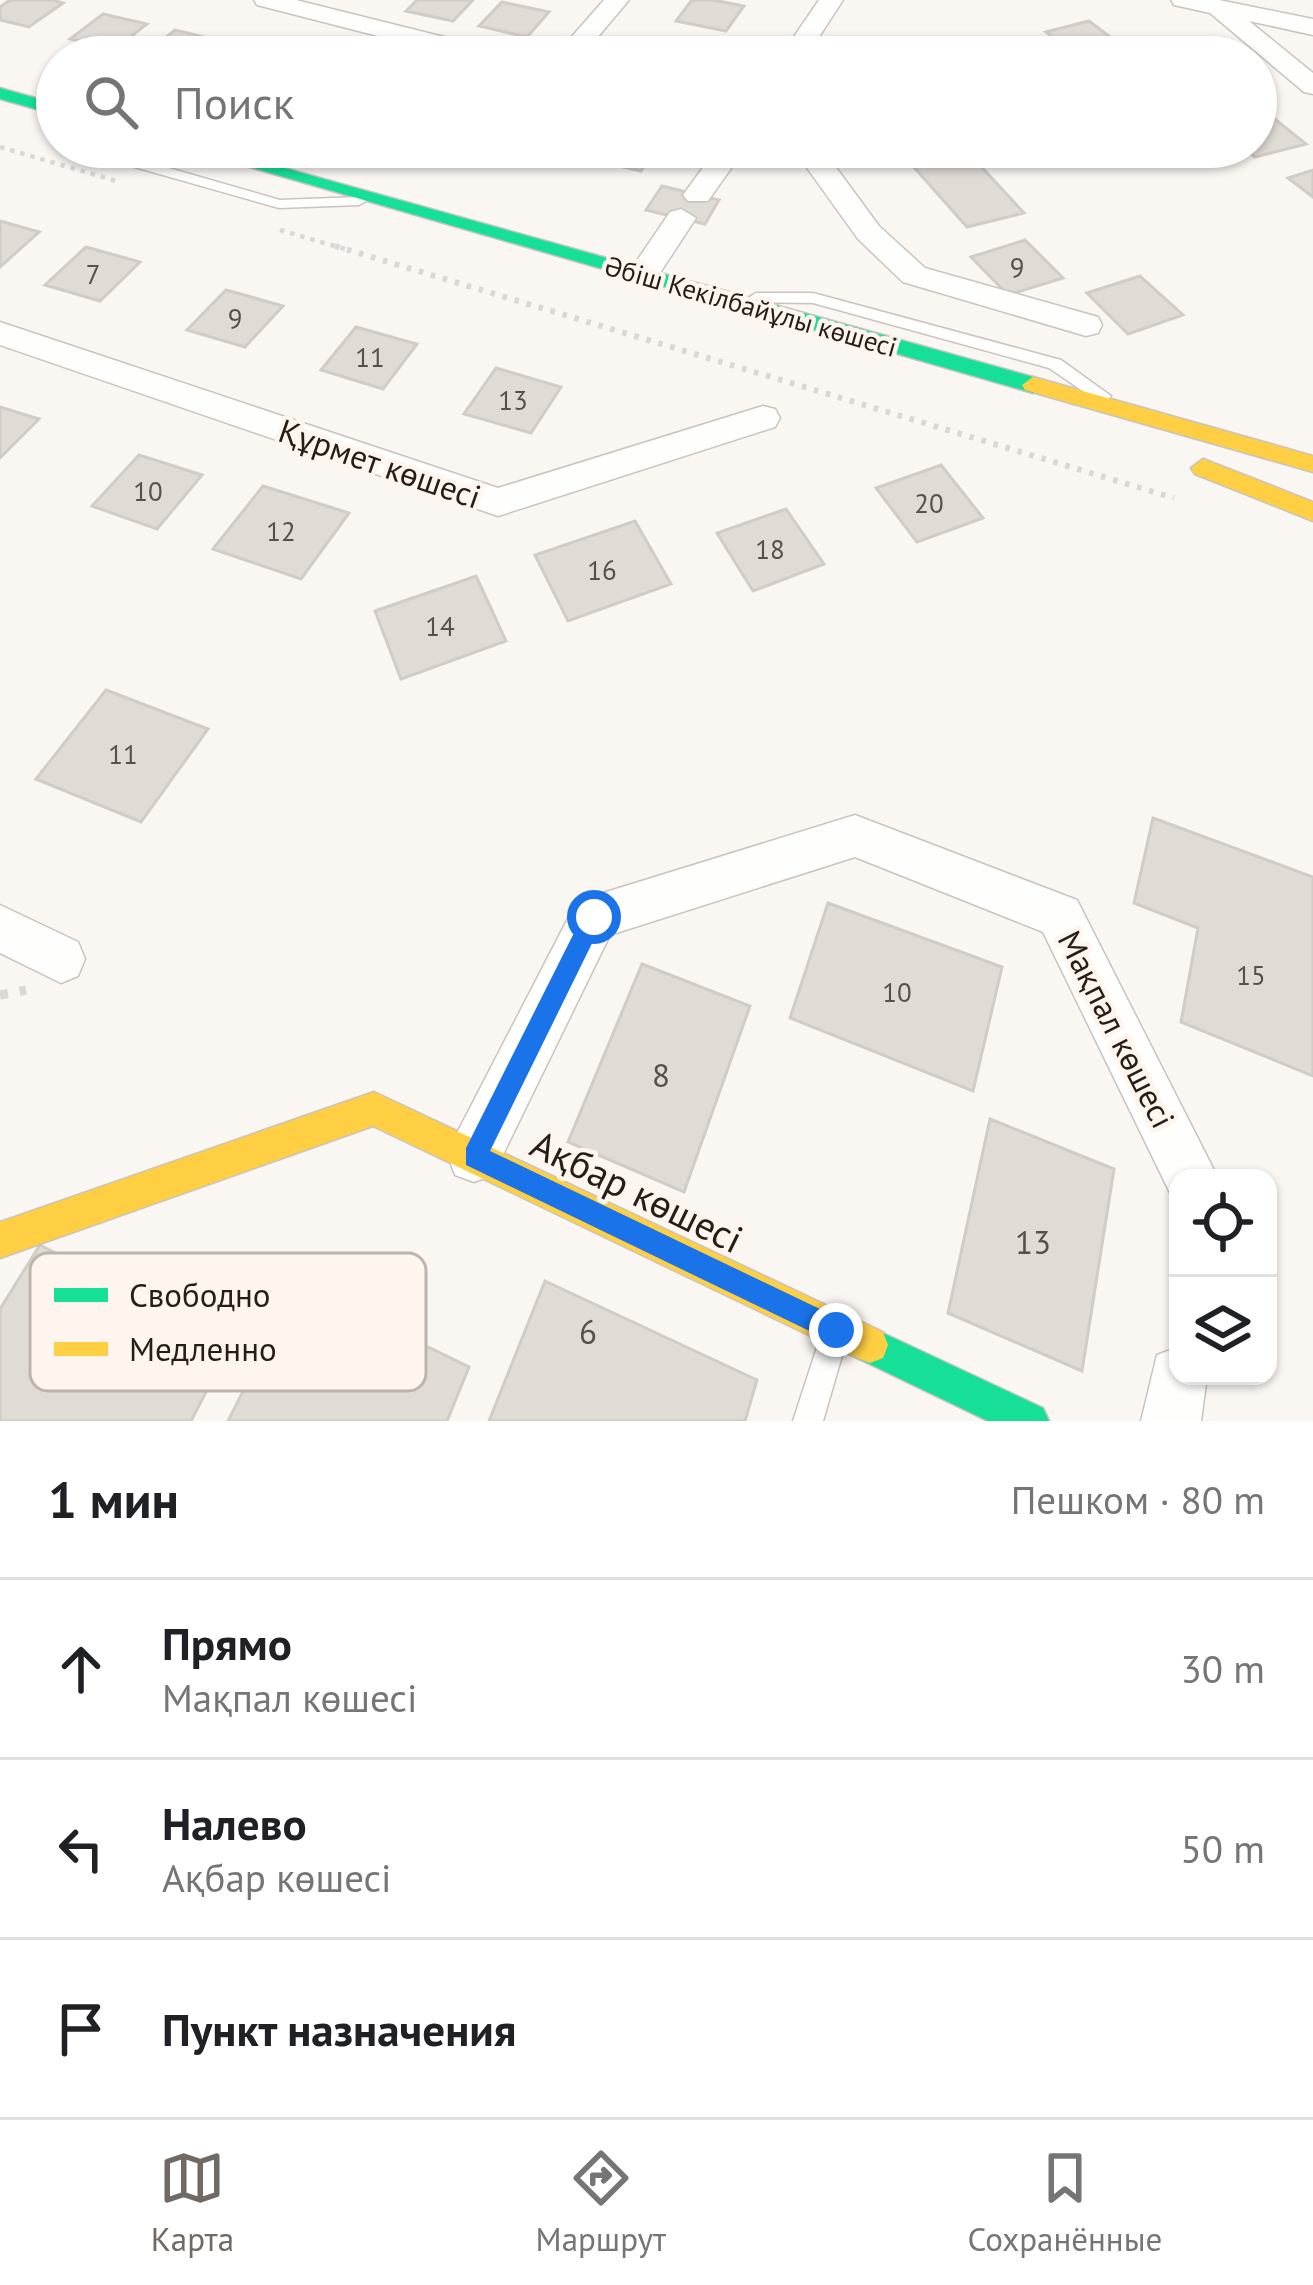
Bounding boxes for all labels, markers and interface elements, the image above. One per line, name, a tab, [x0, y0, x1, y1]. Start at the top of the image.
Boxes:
search box	[36, 36, 1277, 168]
icon: search	[78, 69, 144, 135]
text: Поиск	[174, 73, 294, 131]
street label: Әбіш Кекілбайұлы көшесі	[601, 248, 901, 364]
house number: 9	[1010, 250, 1024, 284]
house number: 7	[86, 257, 100, 291]
house number: 9	[228, 301, 242, 335]
house number: 11	[355, 340, 385, 374]
house number: 13	[498, 383, 528, 417]
street label: Құрмет көшесі	[273, 408, 487, 518]
house number: 10	[133, 474, 163, 508]
house number: 20	[914, 486, 944, 520]
house number: 12	[266, 514, 296, 548]
house number: 18	[755, 532, 785, 566]
house number: 16	[587, 553, 617, 587]
house number: 14	[425, 609, 455, 643]
house number: 11	[108, 737, 138, 771]
route start	[567, 890, 621, 944]
street label: Мақпал көшесі	[1049, 923, 1185, 1135]
house number: 15	[1236, 958, 1266, 992]
house number: 10	[882, 975, 912, 1009]
house number: 8	[652, 1053, 670, 1096]
street label: Ақбар көшесі	[523, 1118, 751, 1264]
map controls	[1169, 1169, 1277, 1385]
button: locate	[1169, 1169, 1277, 1277]
house number: 13	[1015, 1220, 1051, 1263]
legend	[30, 1253, 426, 1391]
text: Свободно	[129, 1273, 271, 1316]
button: layers	[1169, 1277, 1277, 1385]
route end	[809, 1303, 863, 1357]
house number: 6	[579, 1310, 597, 1353]
text: Медленно	[129, 1327, 277, 1370]
text: 1 мин	[48, 1466, 179, 1532]
text: Пешком · 80 m	[1011, 1474, 1265, 1525]
text: Прямо	[162, 1614, 292, 1672]
icon: ahead	[48, 1636, 114, 1702]
text: 30 m	[1180, 1643, 1265, 1694]
text: Мақпал көшесі	[162, 1672, 417, 1723]
text: Налево	[162, 1794, 307, 1852]
icon: left	[48, 1816, 114, 1882]
text: 50 m	[1180, 1823, 1265, 1874]
text: Ақбар көшесі	[162, 1852, 392, 1903]
icon: arrive	[48, 1996, 114, 2062]
text: Пункт назначения	[162, 2000, 516, 2058]
tab: Карта	[151, 2145, 234, 2260]
tab: Маршрут	[536, 2145, 666, 2260]
tab: Сохранённые	[968, 2145, 1162, 2260]

